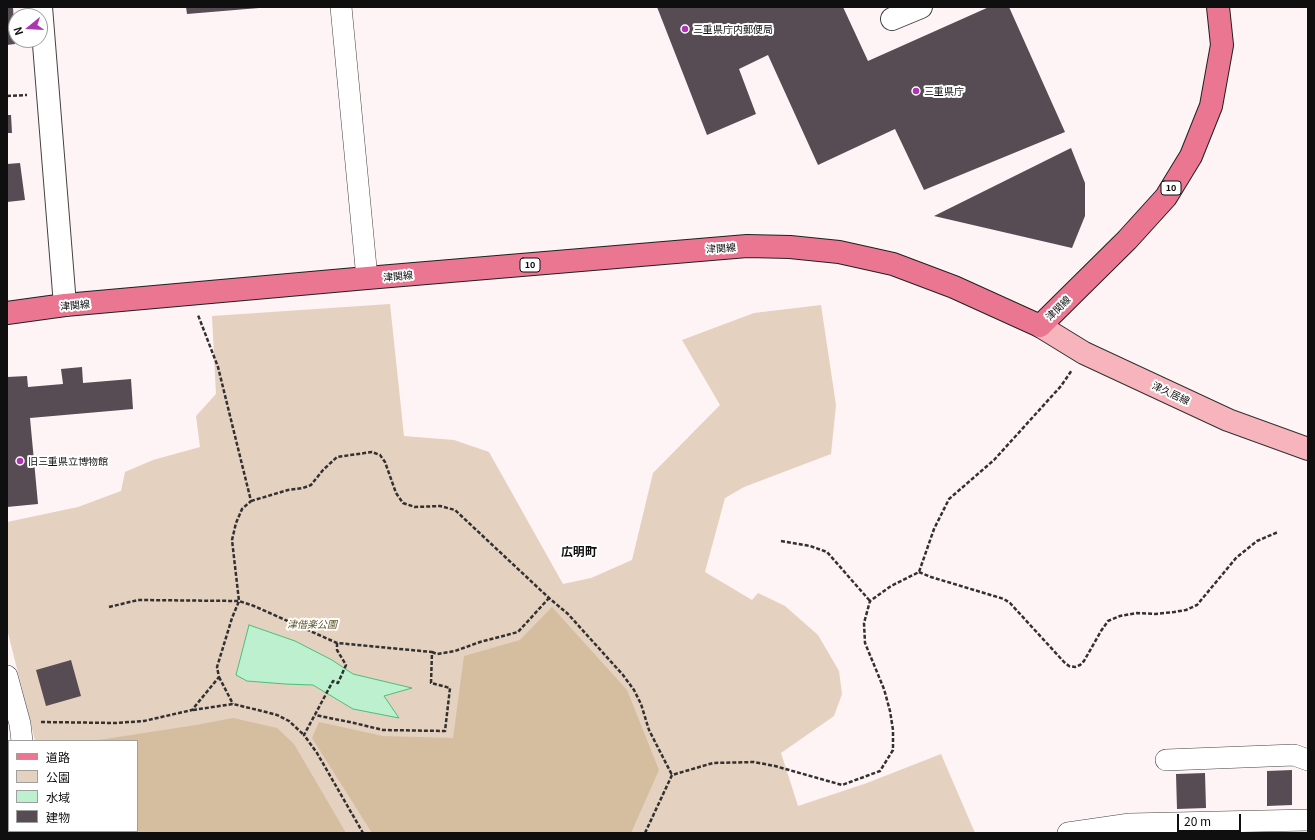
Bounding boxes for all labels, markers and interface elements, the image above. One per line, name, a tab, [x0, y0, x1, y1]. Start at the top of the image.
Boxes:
north arrow	[8, 8, 48, 48]
place label: 三重県庁内郵便局	[693, 23, 773, 35]
marker: 三重県庁内郵便局	[680, 24, 690, 34]
text: N	[9, 25, 26, 38]
place label: 三重県庁	[924, 85, 964, 97]
marker: 三重県庁	[911, 86, 921, 96]
road number: 10	[1161, 181, 1181, 195]
street label: 津関線	[706, 241, 736, 255]
road number: 10	[520, 258, 540, 272]
street label: 津関線	[383, 269, 413, 283]
street label: 津関線	[1043, 293, 1073, 323]
street label: 津関線	[60, 298, 90, 312]
street label: 津久居線	[1150, 379, 1192, 407]
place label: 旧三重県立博物館	[28, 455, 108, 467]
marker: 旧三重県立博物館	[15, 456, 25, 466]
district label: 広明町	[561, 544, 597, 558]
park label: 津偕楽公園	[287, 618, 337, 630]
legend	[8, 740, 138, 832]
text: 道路	[46, 748, 70, 765]
text: 公園	[46, 768, 70, 785]
text: 水域	[46, 788, 70, 805]
scale bar	[1179, 806, 1243, 832]
text: 建物	[46, 808, 70, 825]
text: 20 m	[1184, 812, 1211, 829]

